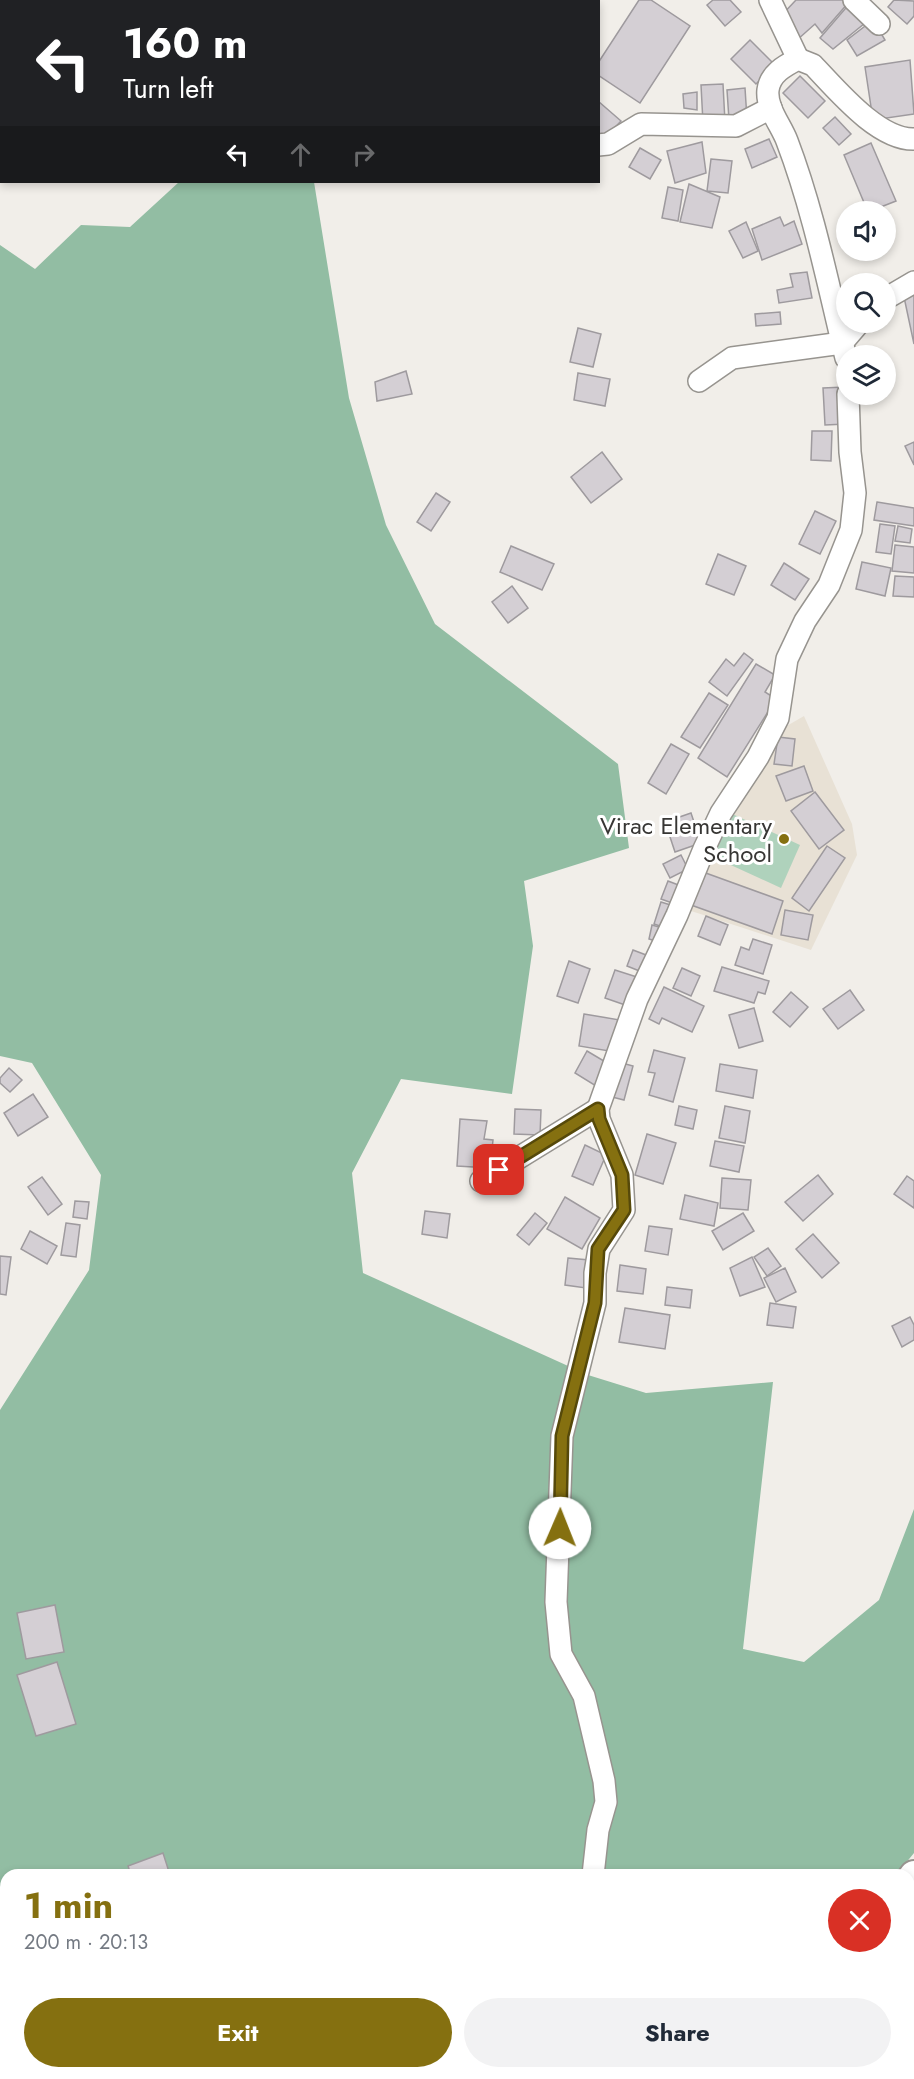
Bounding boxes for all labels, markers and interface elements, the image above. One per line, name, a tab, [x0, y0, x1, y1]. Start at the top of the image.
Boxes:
text: 160 m	[123, 13, 247, 74]
icon: left	[24, 24, 102, 102]
text: Turn left	[123, 69, 213, 108]
icon: left	[221, 138, 254, 171]
icon: ahead	[284, 138, 317, 171]
icon: right	[347, 138, 380, 171]
map controls	[836, 201, 896, 405]
button: sound	[836, 201, 896, 261]
button: search	[836, 273, 896, 333]
button: layers	[836, 345, 896, 405]
place label: Virac Elementary School	[600, 808, 772, 871]
marker: Virac Elementary School	[777, 832, 791, 846]
pin	[473, 1144, 524, 1195]
icon: arrive	[482, 1153, 515, 1186]
position arrow	[528, 1496, 592, 1560]
text: 1 min	[24, 1879, 113, 1931]
button: close	[828, 1889, 891, 1952]
text: 200 m · 20:13	[24, 1928, 148, 1957]
button: Exit	[24, 1998, 452, 2067]
button: Share	[464, 1998, 891, 2067]

